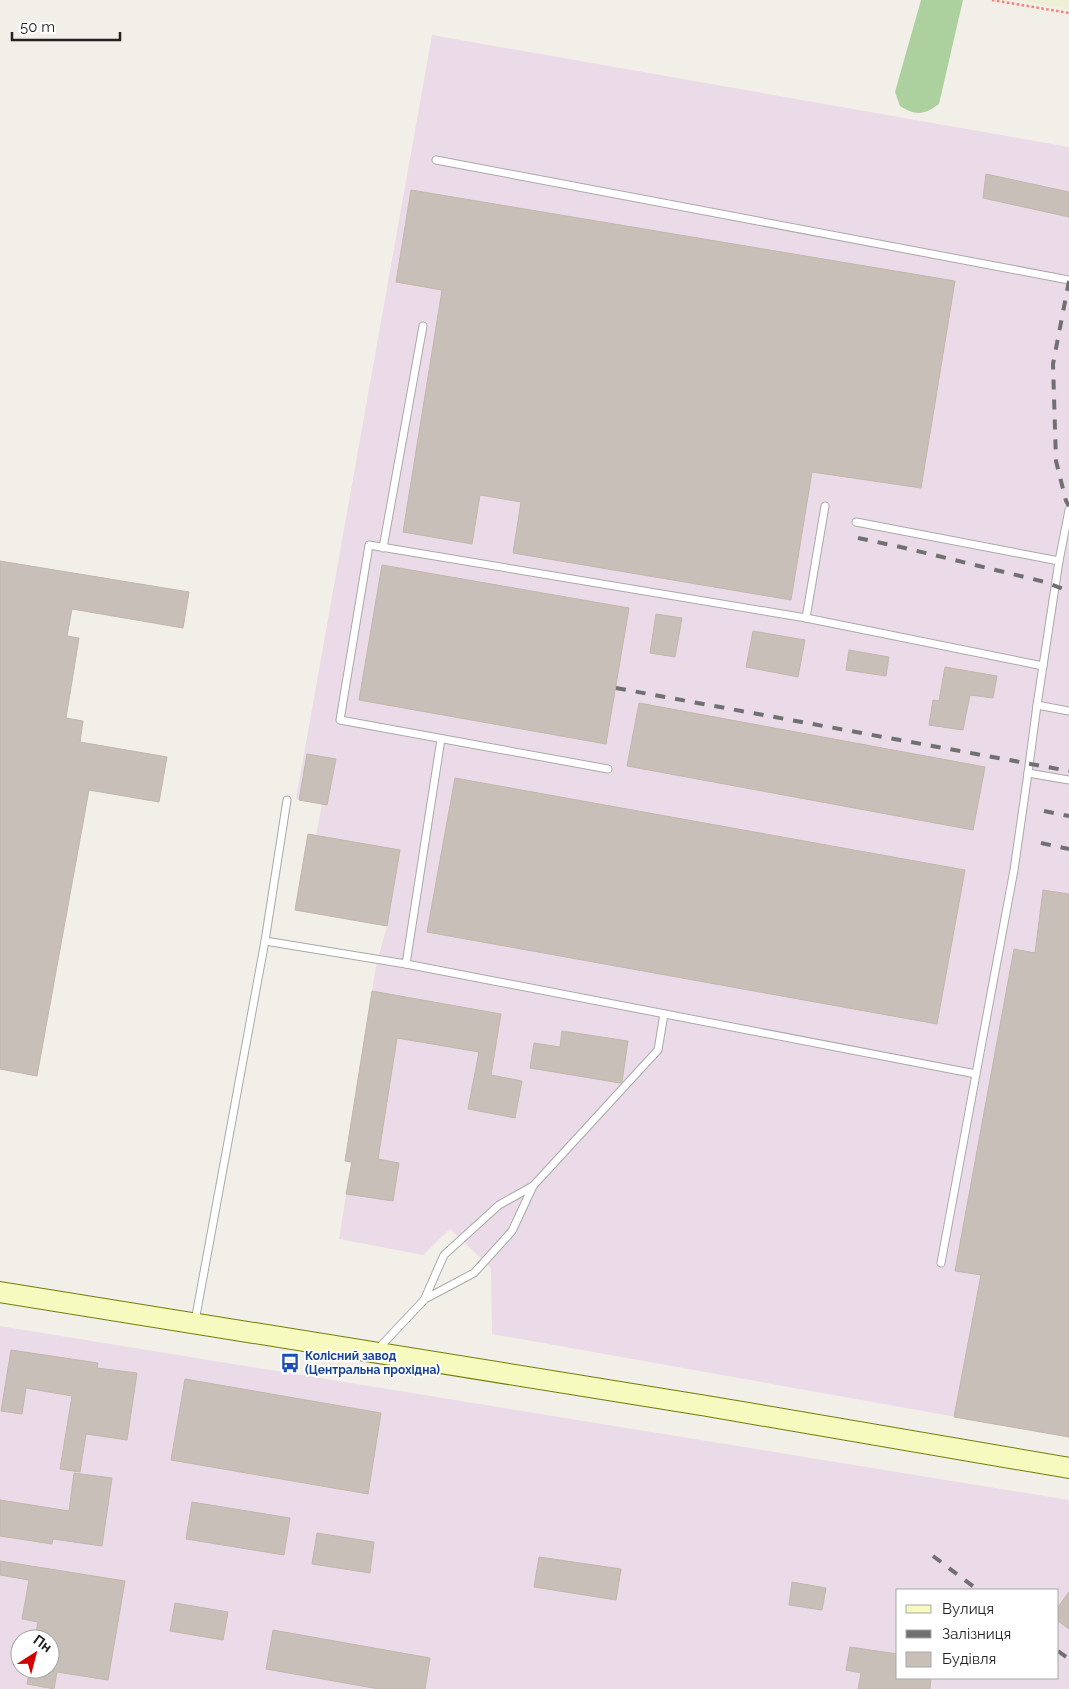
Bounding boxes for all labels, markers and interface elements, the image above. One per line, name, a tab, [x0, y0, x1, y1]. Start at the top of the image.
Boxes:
scale bar	[12, 10, 120, 42]
text: 50 m	[20, 18, 55, 36]
place label: Колісний завод (Центральна прохідна)	[305, 1349, 440, 1377]
bus stop icon: Колісний завод (Центральна прохідна)	[279, 1352, 301, 1374]
legend	[896, 1589, 1059, 1679]
text: Вулиця	[942, 1600, 994, 1618]
text: Залізниця	[942, 1625, 1011, 1643]
north arrow	[10, 1629, 60, 1679]
text: Пн	[30, 1632, 55, 1655]
text: Будівля	[942, 1650, 996, 1668]

